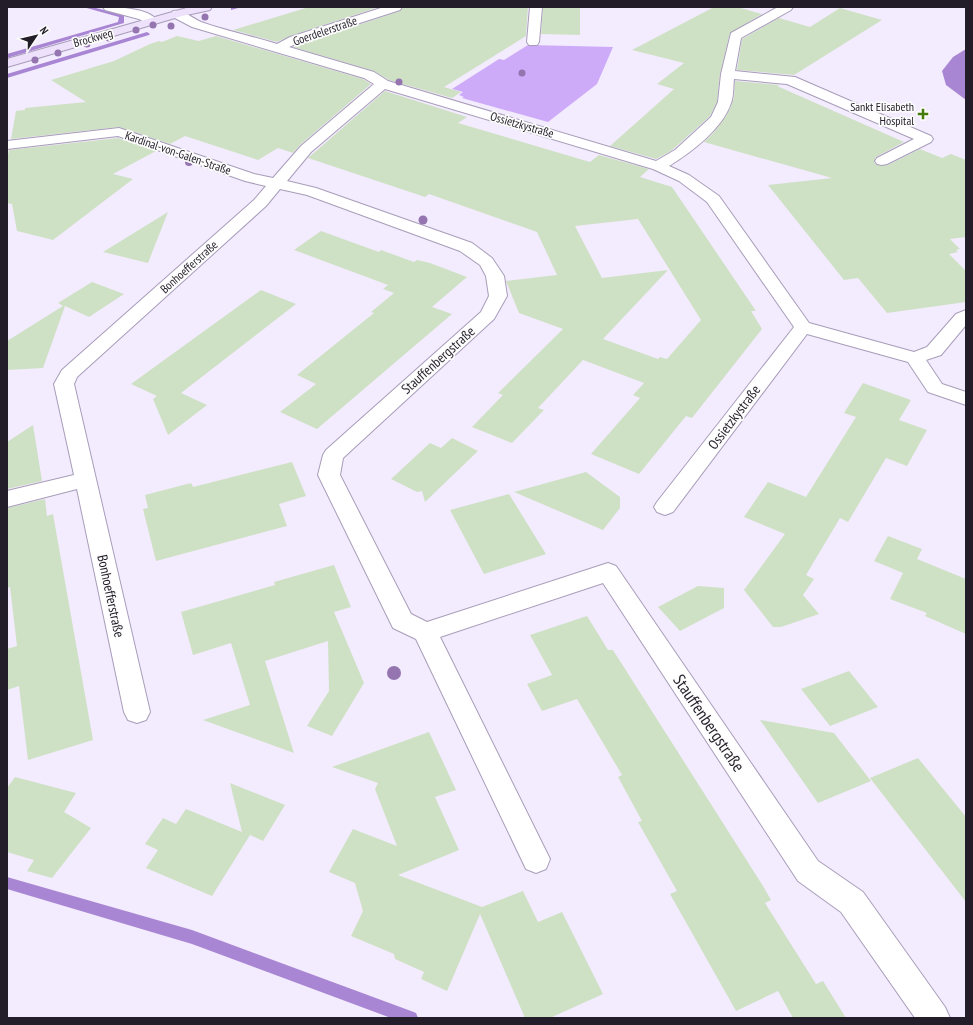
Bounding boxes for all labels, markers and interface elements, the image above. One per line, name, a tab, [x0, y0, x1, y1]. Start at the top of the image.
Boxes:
street label: Goerdelerstraße	[291, 13, 359, 48]
north arrow	[16, 16, 56, 56]
text: N	[37, 24, 52, 37]
street label: Brockweg	[72, 25, 114, 50]
place label: Sankt Elisabeth Hospital	[850, 99, 914, 128]
street label: Ossietzkystraße	[489, 108, 556, 141]
marker: Sankt Elisabeth Hospital	[917, 108, 929, 120]
street label: Kardinal-von-Galen-Straße	[123, 127, 233, 178]
street label: Bonhoefferstraße	[157, 237, 221, 296]
street label: Stauffenbergstraße	[397, 322, 479, 398]
street label: Ossietzkystraße	[704, 381, 764, 453]
street label: Bonhoefferstraße	[93, 553, 129, 639]
street label: Stauffenbergstraße	[668, 670, 750, 776]

